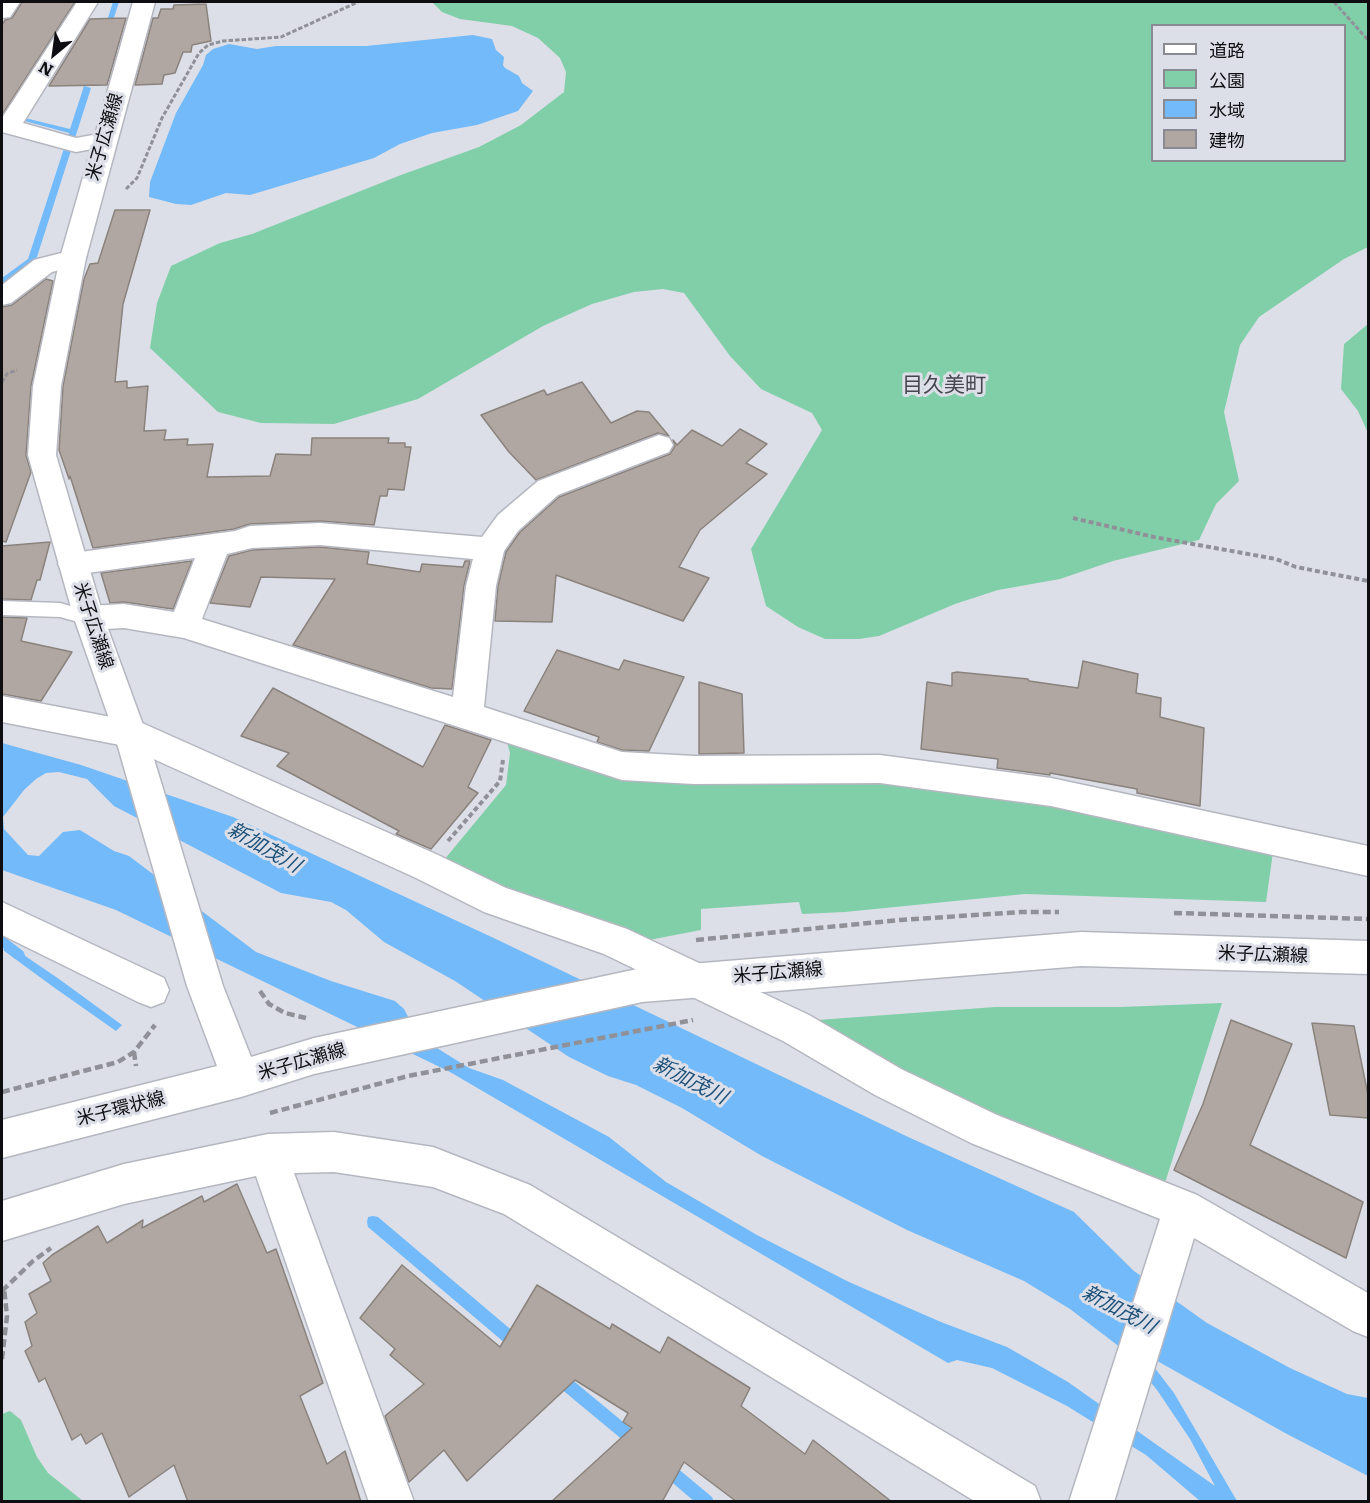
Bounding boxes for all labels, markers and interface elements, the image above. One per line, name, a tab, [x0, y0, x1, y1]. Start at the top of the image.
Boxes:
north arrow	[24, 24, 84, 84]
legend	[1151, 24, 1346, 162]
text: 道路	[1209, 36, 1245, 63]
text: N	[34, 56, 57, 83]
text: 公園	[1209, 66, 1245, 93]
street label: 米子広瀬線	[82, 91, 128, 183]
text: 水域	[1209, 96, 1245, 123]
text: 建物	[1209, 126, 1245, 153]
district label: 目久美町	[902, 373, 986, 399]
street label: 米子広瀬線	[69, 580, 117, 672]
water label: 新加茂川	[223, 818, 305, 878]
street label: 米子広瀬線	[1218, 943, 1308, 967]
street label: 米子広瀬線	[732, 958, 824, 988]
street label: 米子広瀬線	[256, 1039, 348, 1085]
water label: 新加茂川	[649, 1052, 731, 1110]
street label: 米子環状線	[75, 1088, 167, 1130]
water label: 新加茂川	[1078, 1281, 1160, 1339]

